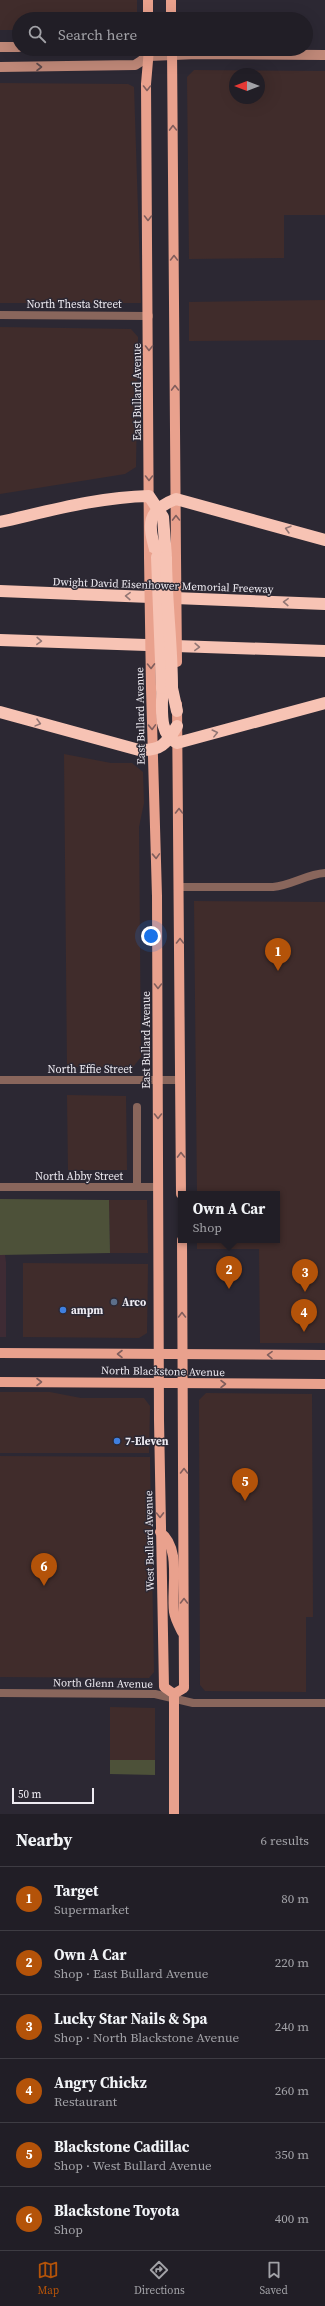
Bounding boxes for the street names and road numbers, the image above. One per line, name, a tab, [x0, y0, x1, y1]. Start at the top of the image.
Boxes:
street label: North Thesta Street	[26, 297, 122, 312]
street label: East Bullard Avenue	[130, 343, 145, 441]
street label: Dwight David Eisenhower Memorial Freeway	[52, 574, 274, 597]
street label: East Bullard Avenue	[132, 667, 149, 765]
street label: East Bullard Avenue	[139, 991, 154, 1089]
street label: North Effie Street	[48, 1062, 133, 1077]
street label: North Abby Street	[35, 1169, 123, 1184]
street label: North Blackstone Avenue	[101, 1363, 225, 1380]
street label: West Bullard Avenue	[141, 1490, 158, 1592]
street label: North Glenn Avenue	[53, 1675, 153, 1692]

